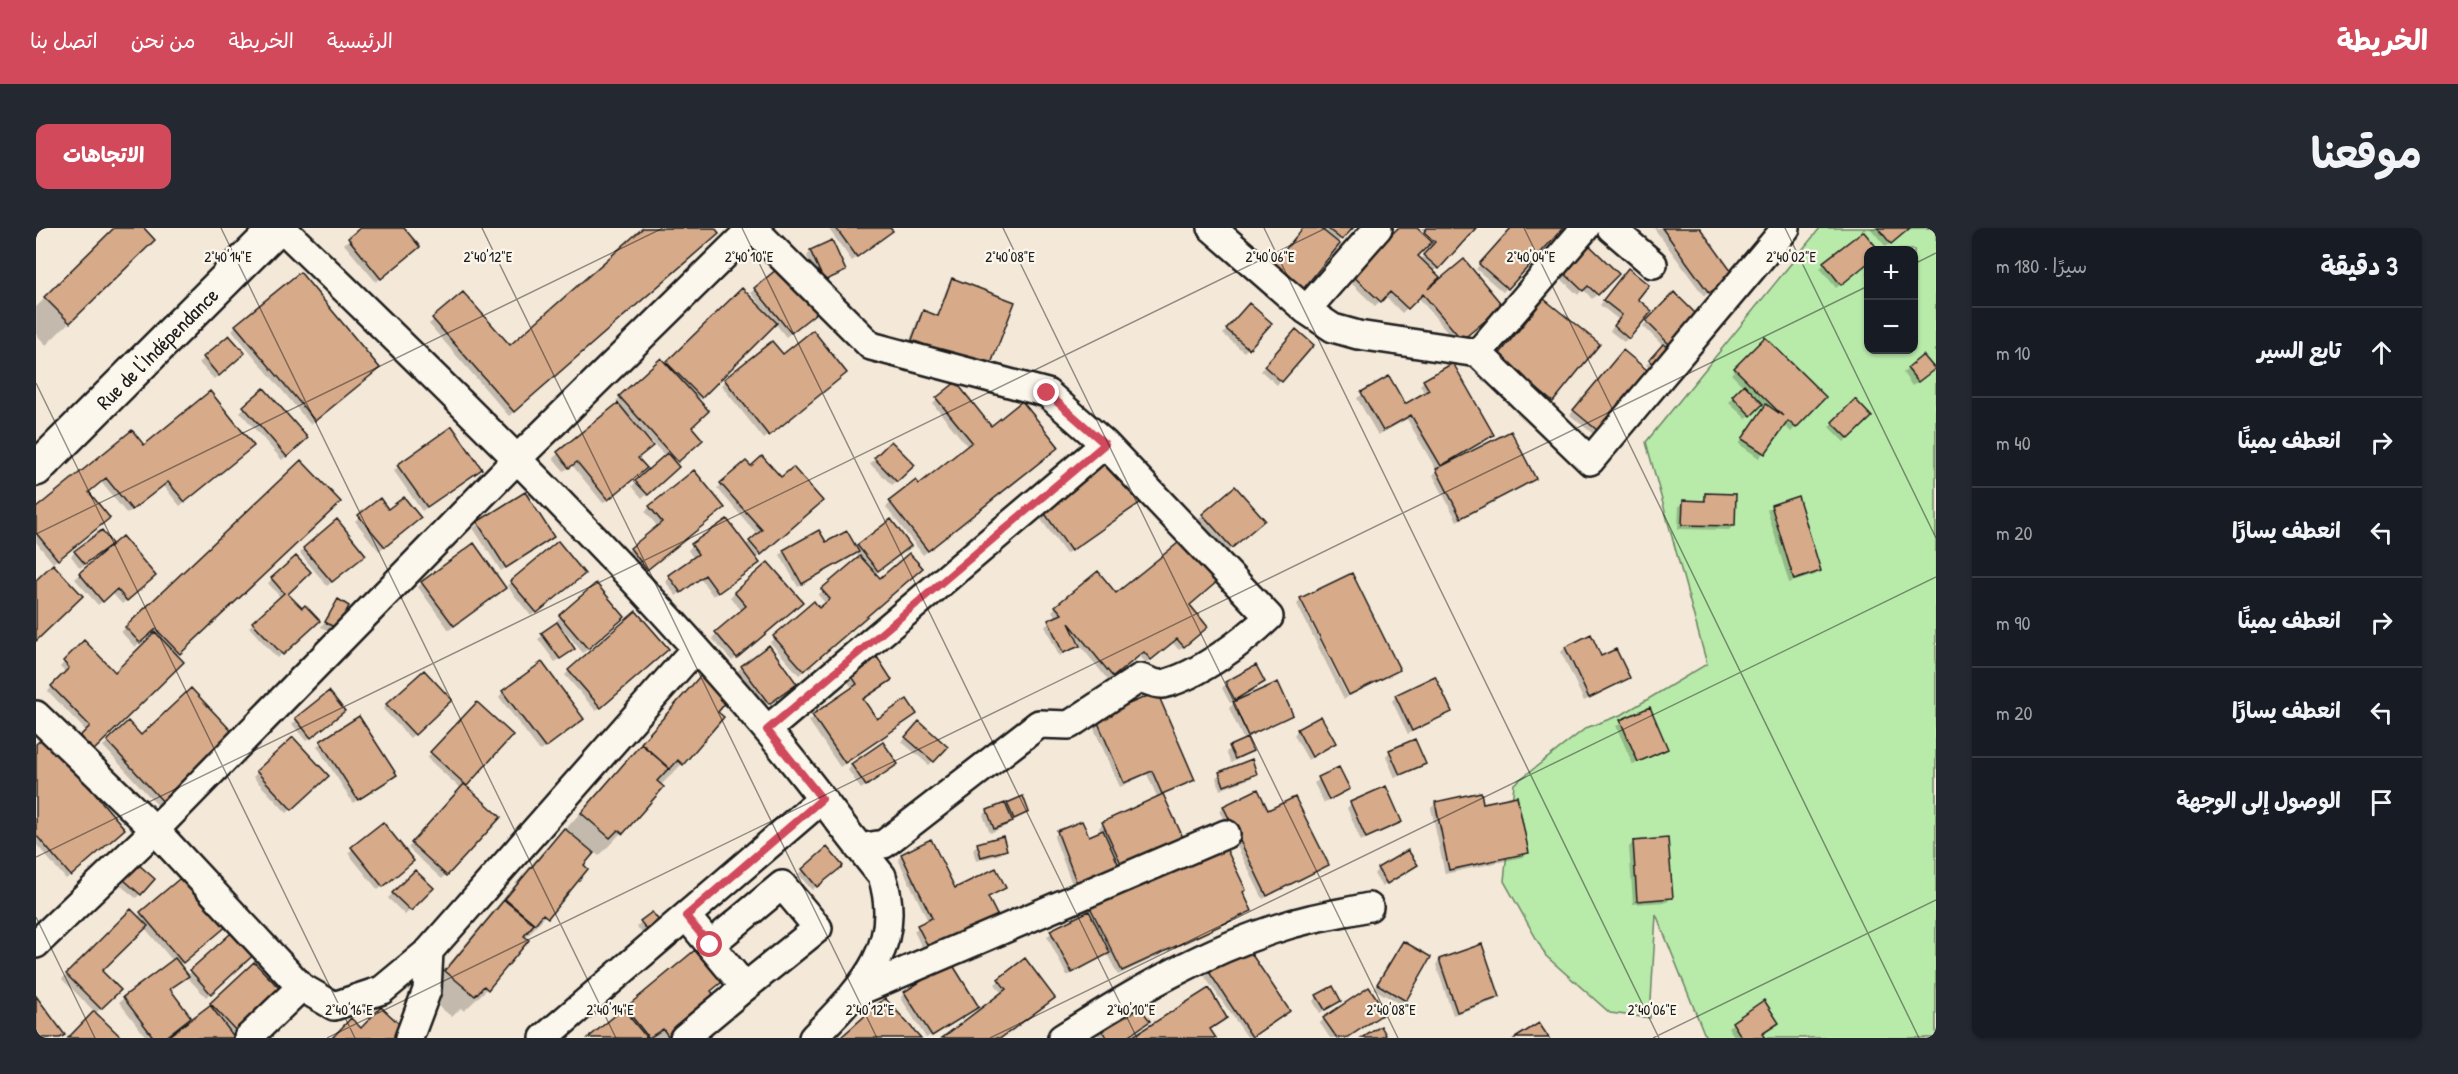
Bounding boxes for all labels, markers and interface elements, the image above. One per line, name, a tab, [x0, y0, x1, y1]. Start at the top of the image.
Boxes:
text: الخريطة	[2337, 21, 2428, 59]
text: اتصل بنا	[30, 26, 98, 55]
text: من نحن	[131, 26, 195, 55]
text: الخريطة	[228, 26, 294, 55]
text: الرئيسية	[327, 26, 393, 55]
button: الاتجاهات	[36, 124, 171, 189]
text: موقعنا	[2311, 124, 2422, 181]
text: 2°40'14"E	[204, 246, 252, 267]
text: 2°40'12"E	[464, 246, 513, 267]
text: 2°40'10"E	[725, 246, 774, 267]
text: 2°40'08"E	[985, 246, 1035, 267]
text: 2°40'06"E	[1245, 246, 1295, 267]
text: 2°40'04"E	[1507, 246, 1556, 267]
text: 2°40'02"E	[1766, 246, 1816, 267]
map controls	[1864, 246, 1918, 354]
button: +	[1864, 246, 1918, 300]
text: 3 دقيقة	[2320, 248, 2398, 283]
text: سيرًا · 180 m	[1996, 252, 2087, 279]
street label: Rue de l'Indépendance	[89, 281, 224, 416]
button: −	[1864, 300, 1918, 354]
text: تابع السير	[2258, 335, 2341, 365]
icon: ahead	[2365, 336, 2398, 369]
text: 10 m	[1996, 339, 2030, 366]
route end	[1033, 379, 1059, 405]
text: انعطف يمينًا	[2238, 425, 2341, 455]
icon: right	[2365, 426, 2398, 459]
text: 40 m	[1996, 429, 2031, 456]
text: انعطف يسارًا	[2232, 515, 2341, 545]
icon: left	[2365, 516, 2398, 549]
text: 20 m	[1996, 519, 2033, 546]
text: انعطف يمينًا	[2238, 605, 2341, 635]
icon: right	[2365, 606, 2398, 639]
text: 90 m	[1996, 609, 2031, 636]
text: انعطف يسارًا	[2232, 695, 2341, 725]
icon: left	[2365, 696, 2398, 729]
text: 20 m	[1996, 699, 2033, 726]
text: الوصول إلى الوجهة	[2176, 785, 2341, 815]
icon: arrive	[2365, 786, 2398, 819]
route start	[696, 931, 722, 957]
text: 2°40'16"E	[325, 999, 373, 1020]
text: 2°40'14"E	[586, 999, 634, 1020]
text: 2°40'12"E	[846, 999, 895, 1020]
text: 2°40'10"E	[1107, 999, 1156, 1020]
text: 2°40'08"E	[1366, 999, 1416, 1020]
text: 2°40'06"E	[1627, 999, 1677, 1020]

